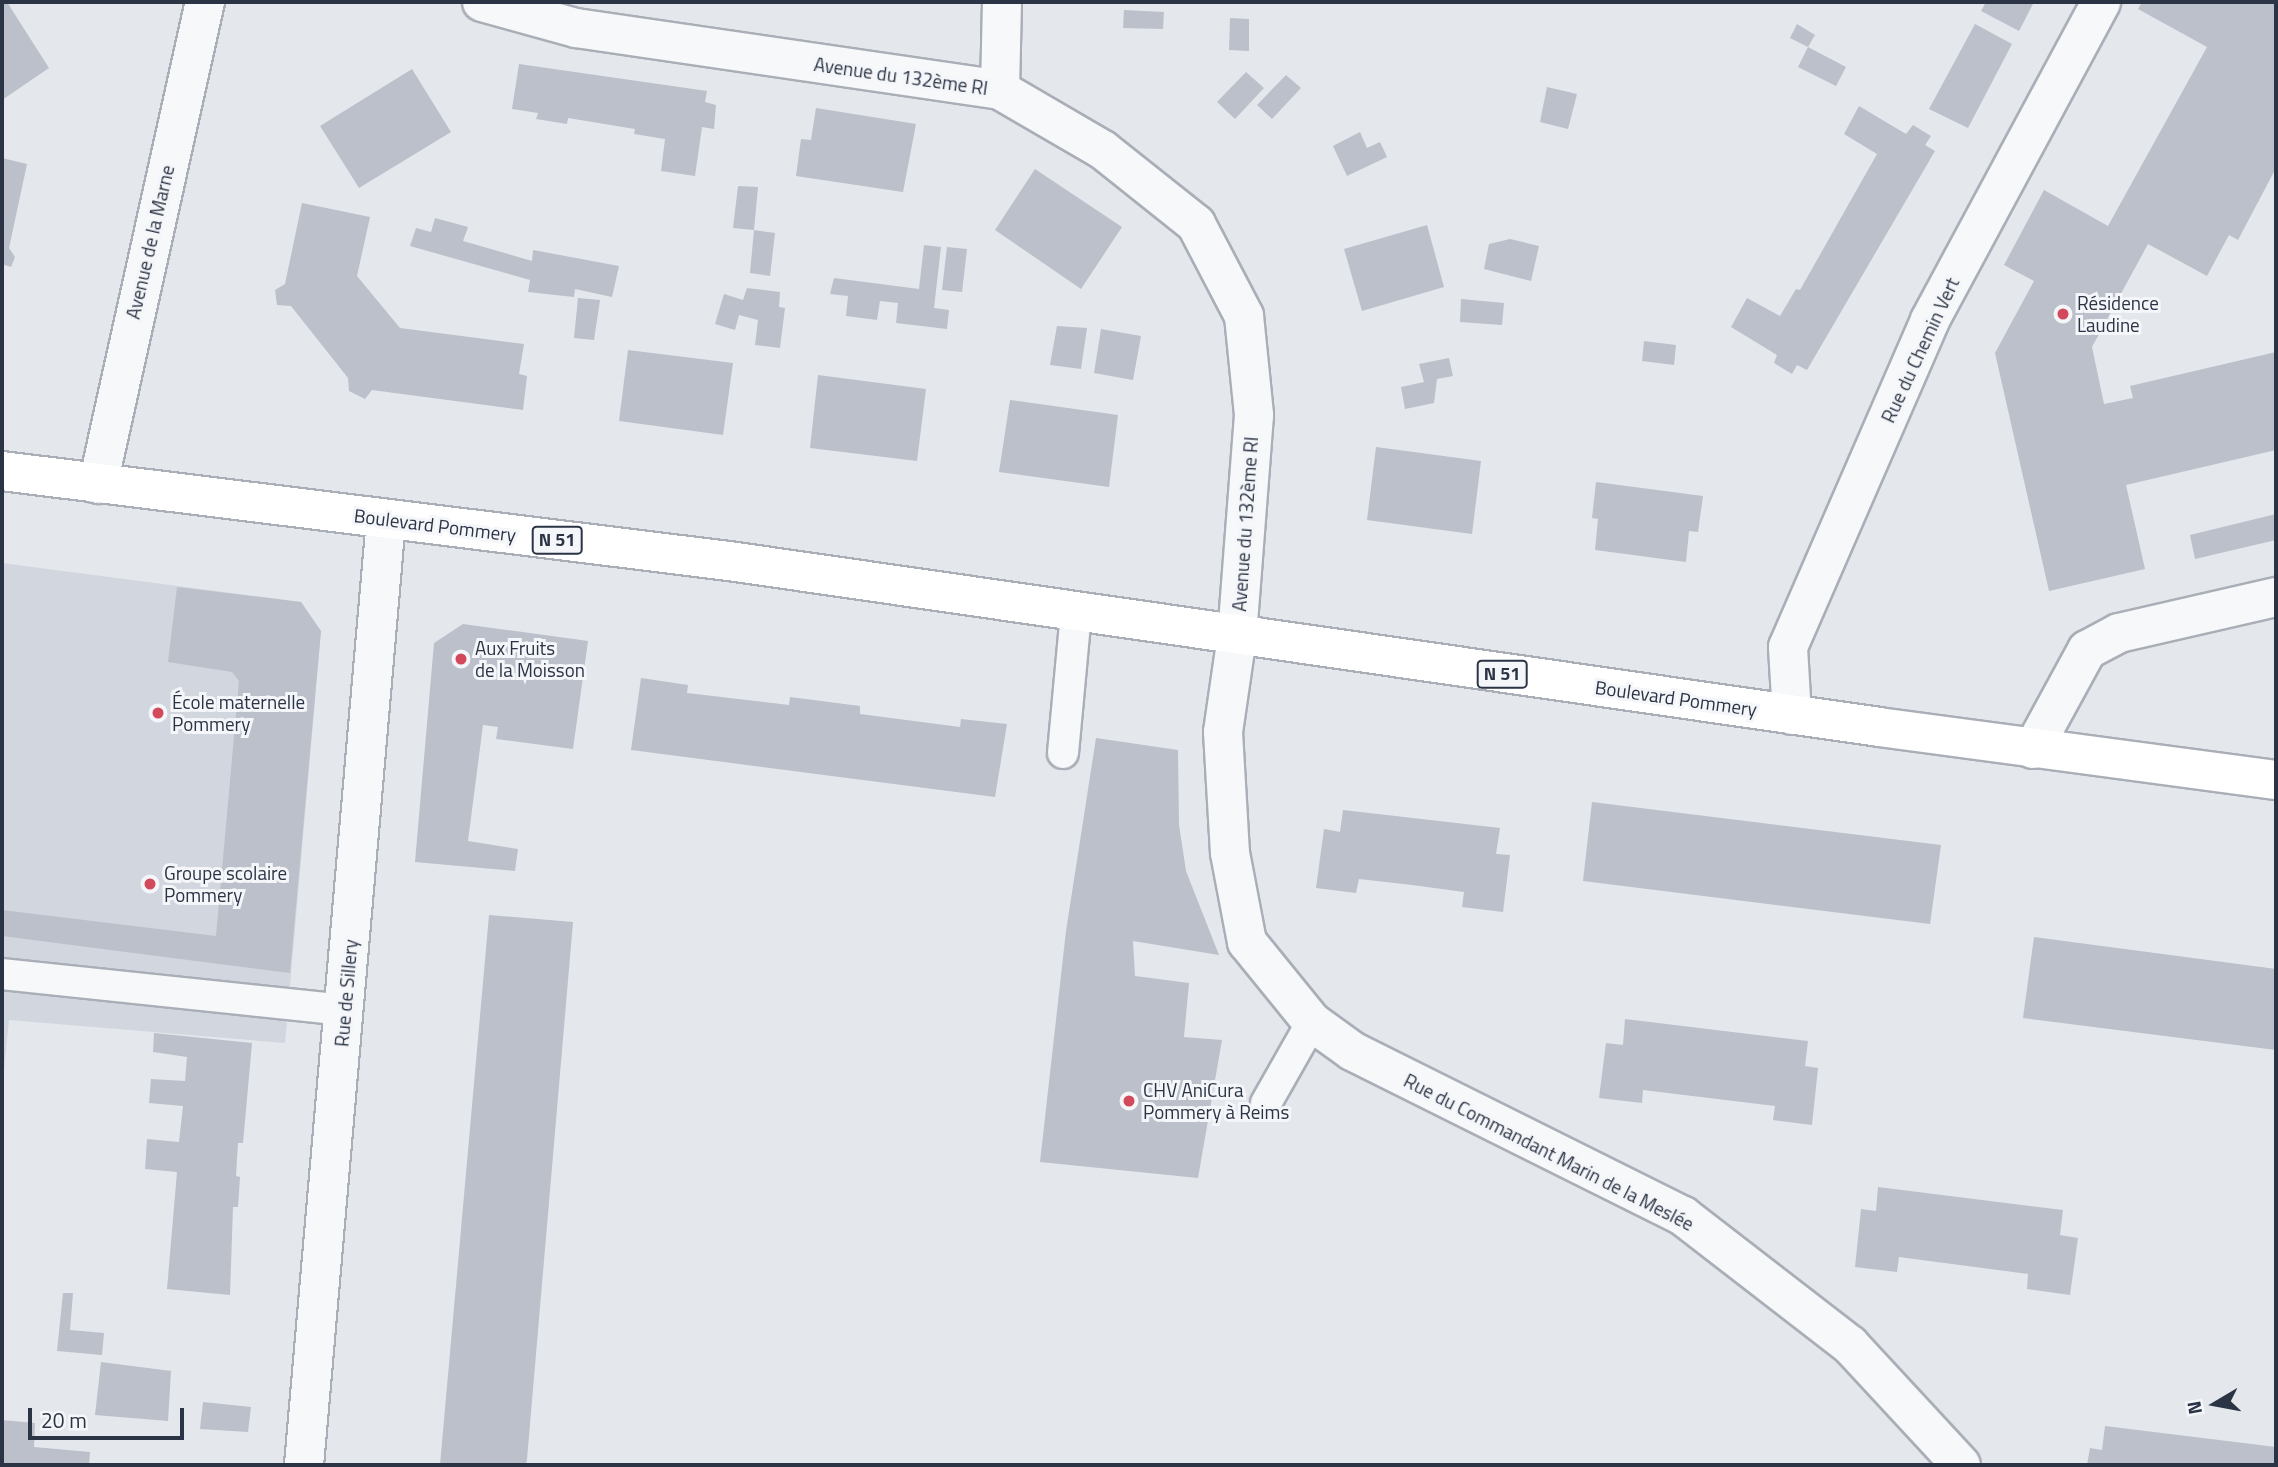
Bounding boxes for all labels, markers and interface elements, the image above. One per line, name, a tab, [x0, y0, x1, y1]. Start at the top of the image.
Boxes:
street label: Avenue du 132ème RI	[813, 52, 989, 100]
street label: Avenue de la Marne	[121, 163, 179, 321]
street label: Rue du Chemin Vert	[1876, 274, 1964, 426]
place label: Résidence Laudine	[2077, 292, 2159, 336]
marker: Résidence Laudine	[2055, 306, 2071, 322]
street label: Avenue du 132ème RI	[1228, 436, 1262, 612]
street label: Boulevard Pommery	[353, 504, 517, 546]
road number: N 51	[531, 526, 583, 554]
place label: Aux Fruits de la Moisson	[475, 637, 585, 681]
marker: Aux Fruits de la Moisson	[453, 651, 469, 667]
road number: N 51	[1476, 660, 1528, 688]
street label: Boulevard Pommery	[1594, 675, 1758, 721]
place label: École maternelle Pommery	[172, 691, 305, 735]
marker: École maternelle Pommery	[150, 705, 166, 721]
place label: Groupe scolaire Pommery	[164, 862, 287, 906]
marker: Groupe scolaire Pommery	[142, 876, 158, 892]
street label: Rue de Sillery	[330, 938, 362, 1048]
street label: Rue du Commandant Marin de la Meslée	[1400, 1069, 1698, 1235]
place label: CHV AniCura Pommery à Reims	[1143, 1079, 1289, 1123]
marker: CHV AniCura Pommery à Reims	[1121, 1093, 1137, 1109]
north arrow	[2180, 1369, 2250, 1439]
scale bar	[32, 1394, 187, 1438]
text: N	[2178, 1399, 2209, 1417]
text: 20 m	[41, 1404, 87, 1436]

